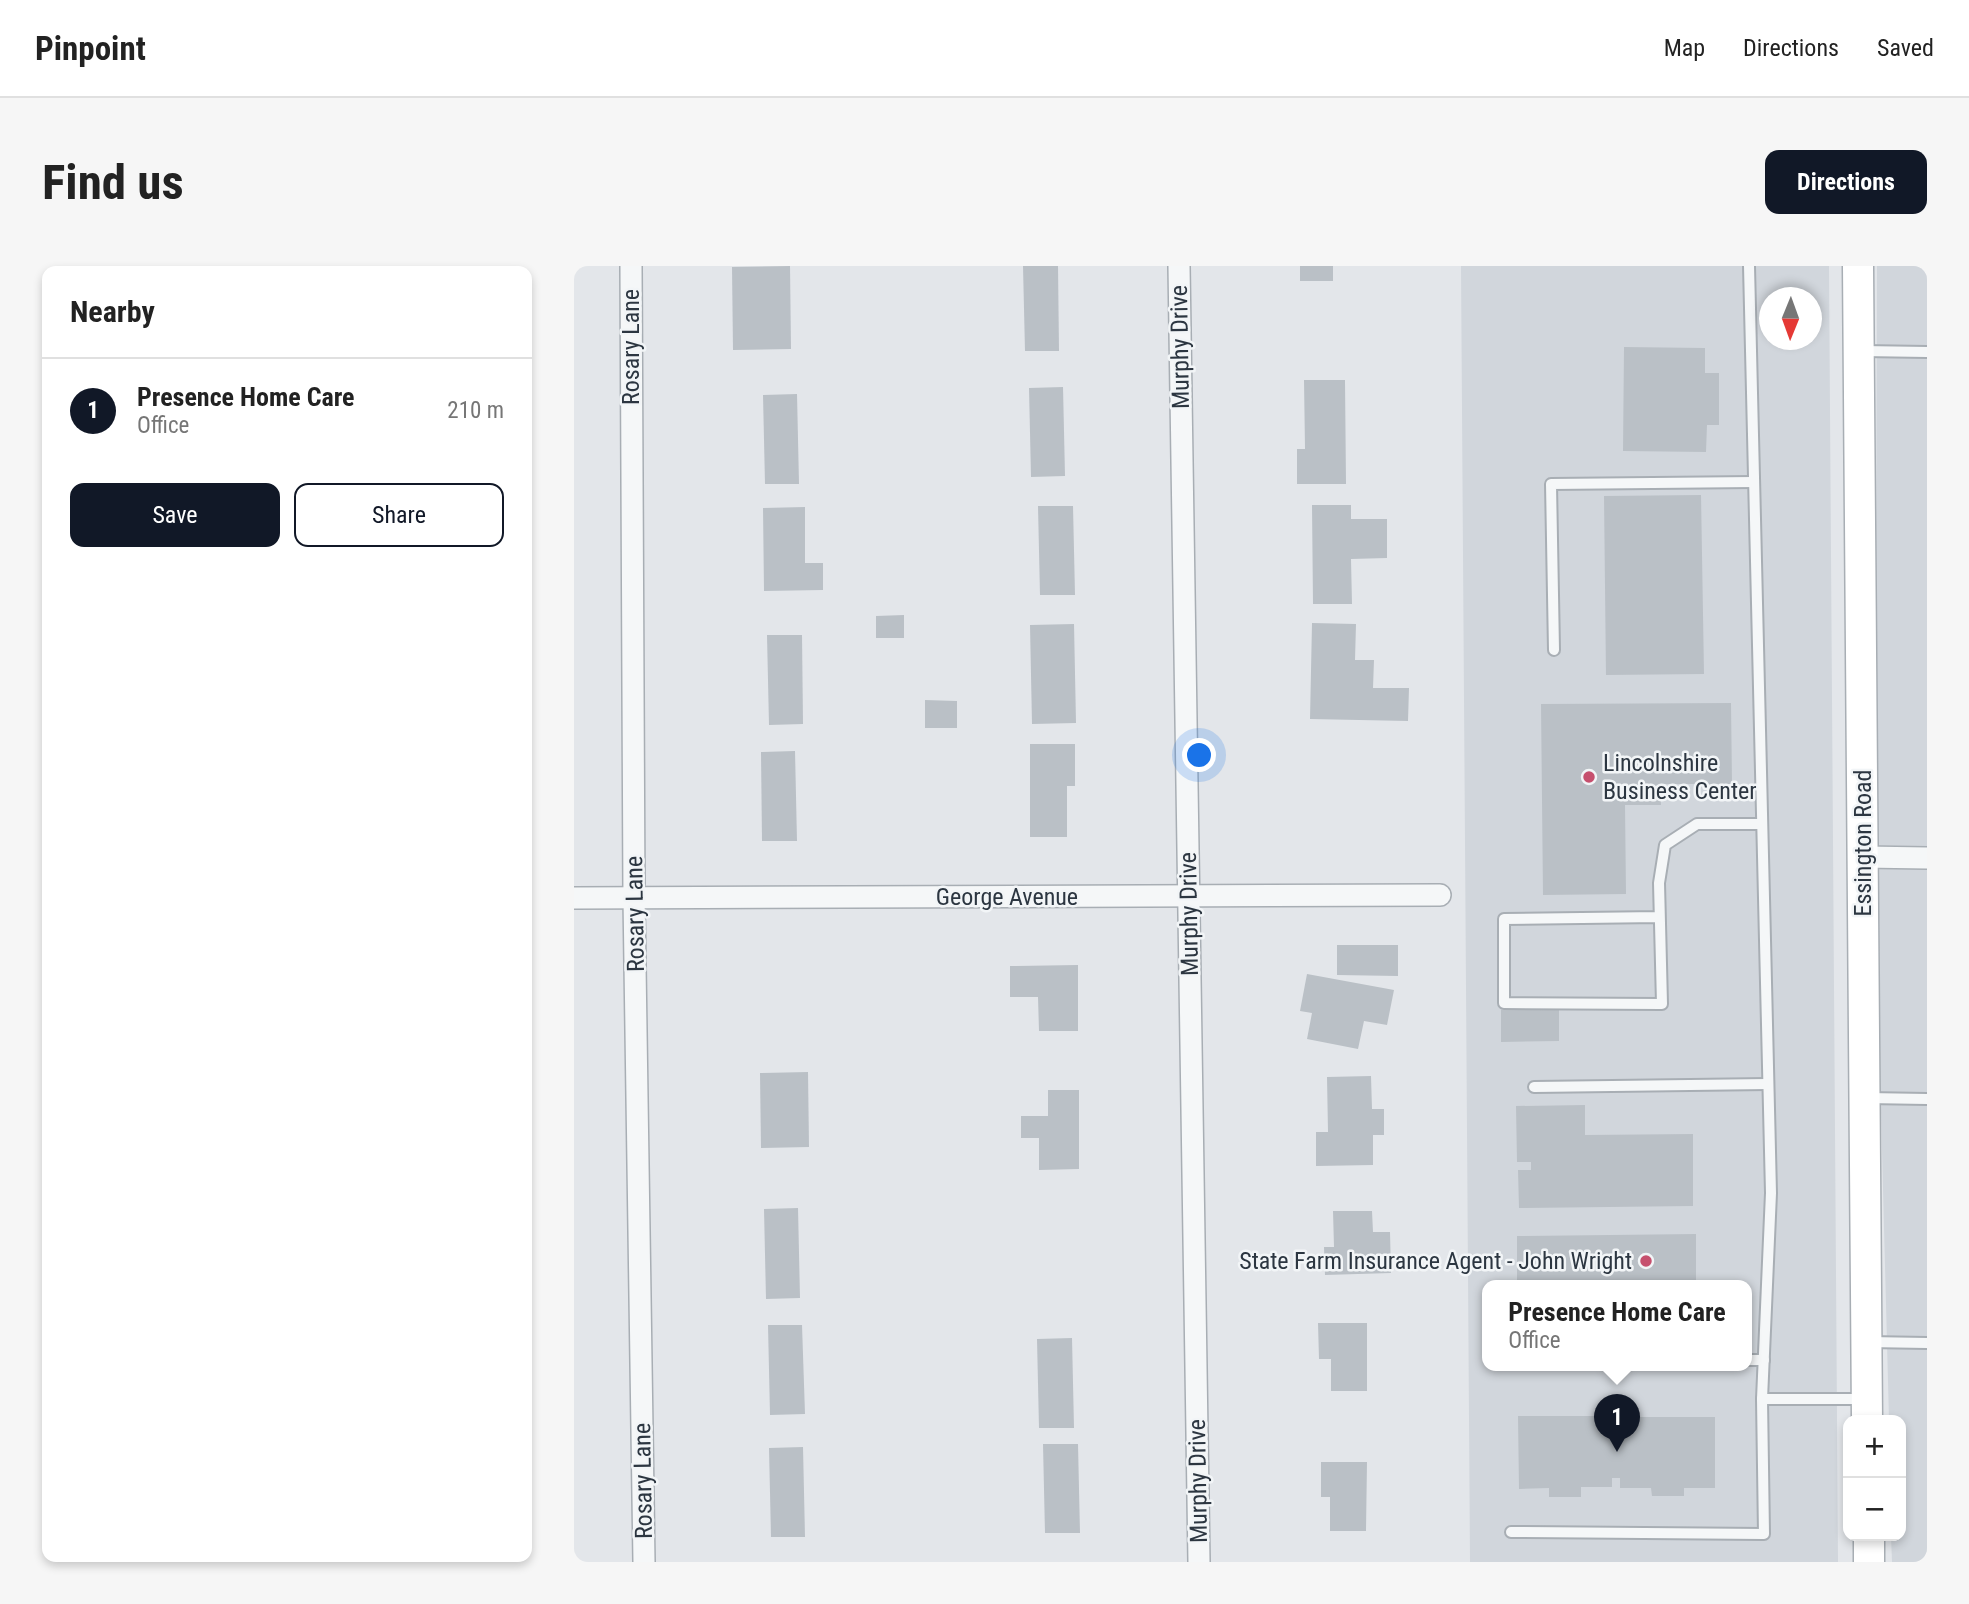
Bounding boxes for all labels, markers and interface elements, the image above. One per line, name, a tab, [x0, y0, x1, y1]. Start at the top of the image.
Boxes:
text: Pinpoint	[35, 29, 146, 68]
text: Map	[1664, 34, 1705, 62]
text: Directions	[1743, 34, 1839, 62]
text: Saved	[1877, 34, 1934, 62]
button: Directions	[1765, 150, 1927, 214]
text: Find us	[42, 154, 184, 211]
street label: Murphy Drive	[1165, 285, 1195, 409]
north arrow	[1759, 287, 1822, 350]
street label: Rosary Lane	[617, 289, 645, 405]
text: Nearby	[70, 294, 155, 329]
text: Presence Home Care	[137, 382, 355, 412]
text: 1	[87, 397, 99, 424]
text: 210 m	[447, 397, 504, 424]
text: Office	[137, 412, 189, 439]
button: Save	[70, 483, 280, 547]
button: Share	[294, 483, 504, 547]
your location	[1182, 738, 1216, 772]
place label: Lincolnshire Business Center	[1603, 749, 1757, 805]
marker: Lincolnshire Business Center	[1581, 769, 1597, 785]
street label: Essington Road	[1849, 769, 1877, 917]
street label: Murphy Drive	[1174, 852, 1204, 976]
street label: Rosary Lane	[620, 856, 650, 972]
street label: George Avenue	[936, 883, 1078, 911]
place label: State Farm Insurance Agent - John Wright	[1239, 1247, 1632, 1275]
marker: State Farm Insurance Agent - John Wright	[1638, 1253, 1654, 1269]
popup	[1482, 1280, 1752, 1371]
text: Presence Home Care	[1508, 1297, 1726, 1327]
text: Office	[1508, 1327, 1561, 1354]
pin: 1	[1594, 1394, 1640, 1452]
map controls	[1843, 1415, 1906, 1541]
button: +	[1843, 1415, 1906, 1478]
street label: Murphy Drive	[1183, 1419, 1213, 1543]
street label: Rosary Lane	[628, 1423, 658, 1539]
button: −	[1843, 1478, 1906, 1541]

